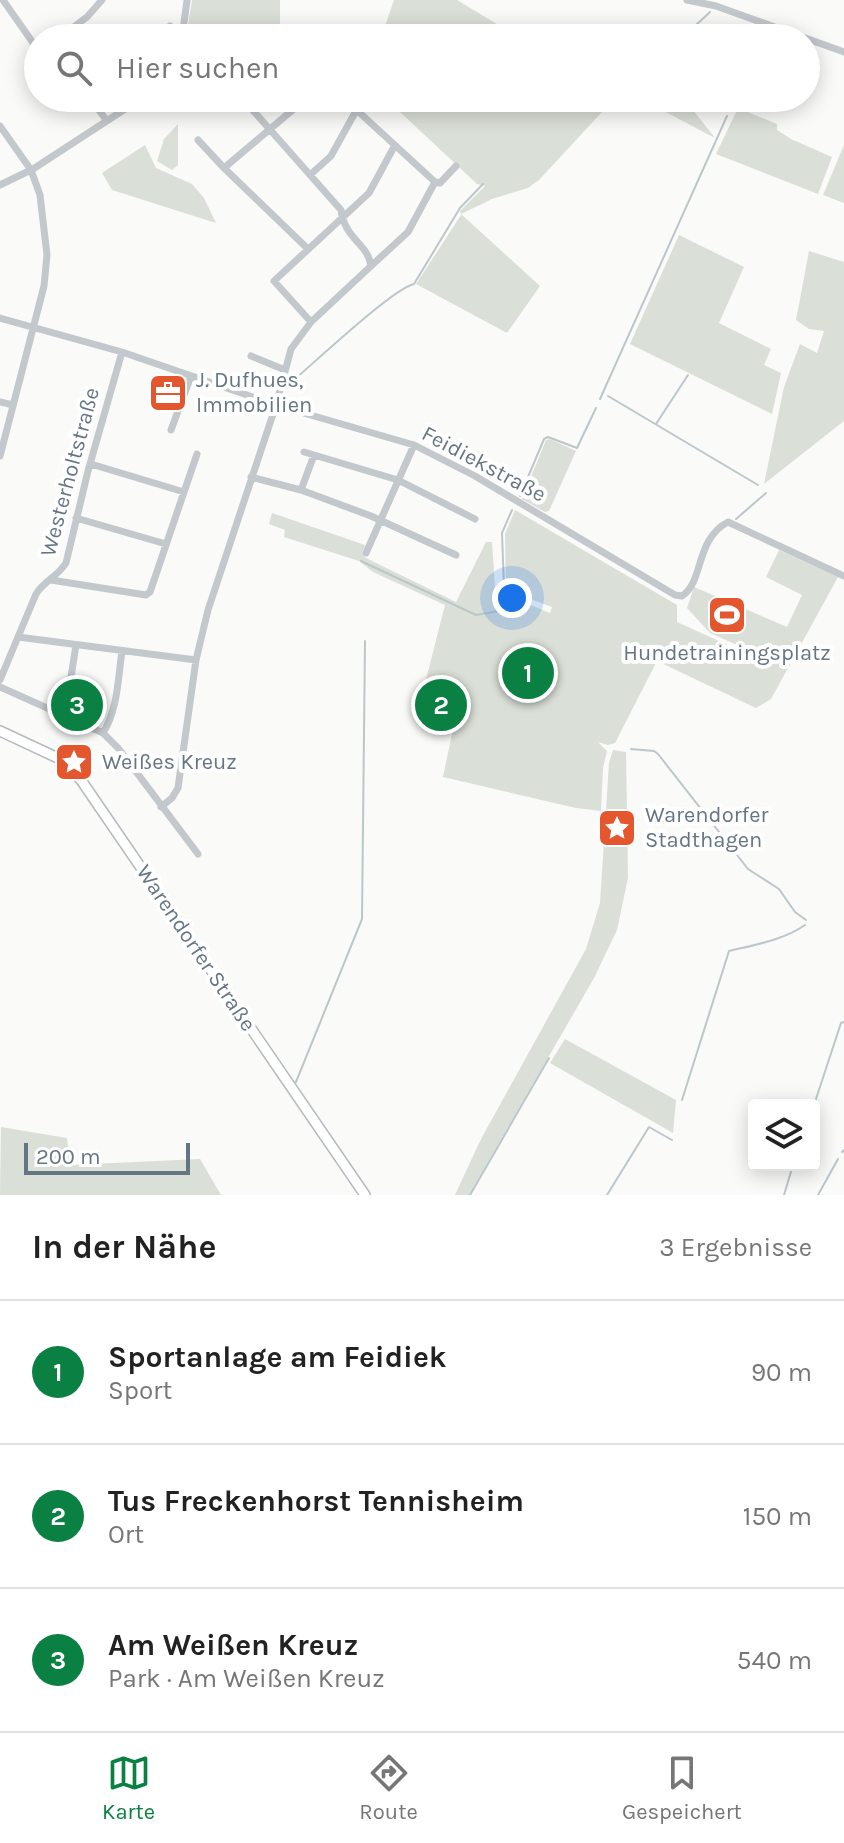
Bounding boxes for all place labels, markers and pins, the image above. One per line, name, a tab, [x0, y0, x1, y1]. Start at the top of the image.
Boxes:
place label: J. Dufhues, Immobilien	[196, 367, 312, 418]
office icon: J. Dufhues, Immobilien	[147, 372, 189, 414]
sports icon: Hundetrainingsplatz	[706, 594, 748, 636]
place label: Hundetrainingsplatz	[623, 640, 831, 666]
pin: 1	[502, 643, 554, 703]
pin: 3	[51, 675, 103, 735]
pin: 2	[415, 675, 467, 735]
place icon: Weißes Kreuz	[53, 741, 95, 783]
place label: Weißes Kreuz	[102, 749, 237, 775]
place label: Warendorfer Stadthagen	[645, 802, 768, 853]
place icon: Warendorfer Stadthagen	[596, 807, 638, 849]

